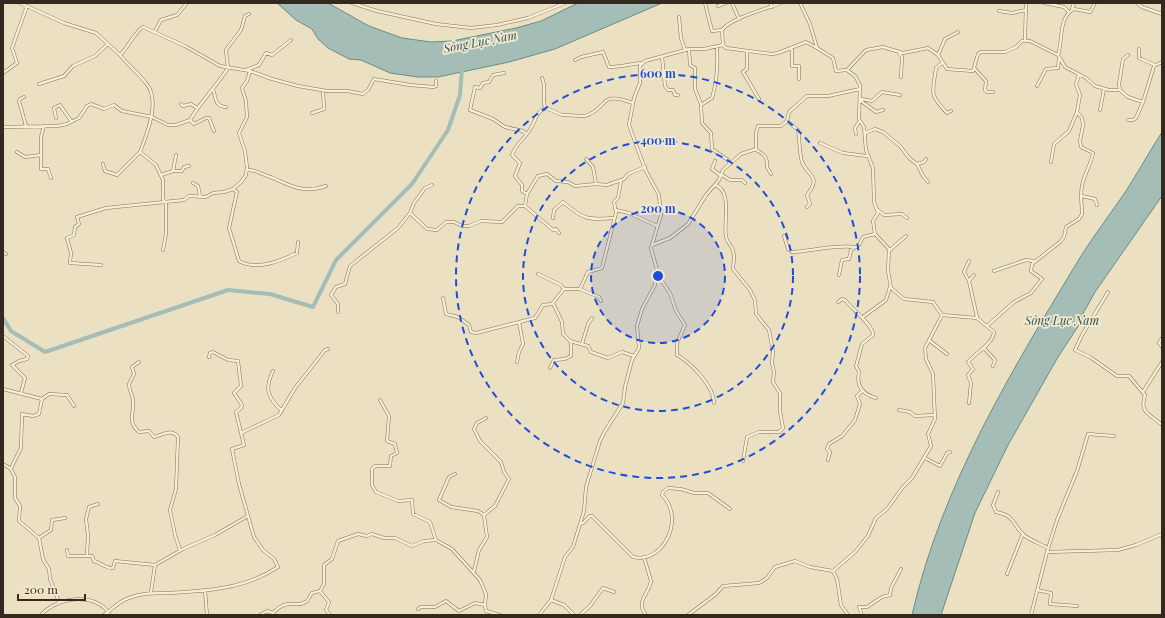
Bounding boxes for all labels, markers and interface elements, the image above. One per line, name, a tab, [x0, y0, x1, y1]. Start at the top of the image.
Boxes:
water label: Sông Lục Nam	[441, 26, 518, 56]
text: 600 m	[640, 65, 676, 81]
text: 400 m	[640, 132, 676, 148]
text: 200 m	[640, 200, 676, 216]
centre of rings	[651, 269, 665, 283]
water label: Sông Lục Nam	[1024, 312, 1100, 328]
scale bar	[18, 576, 85, 602]
text: 200 m	[24, 581, 58, 597]

